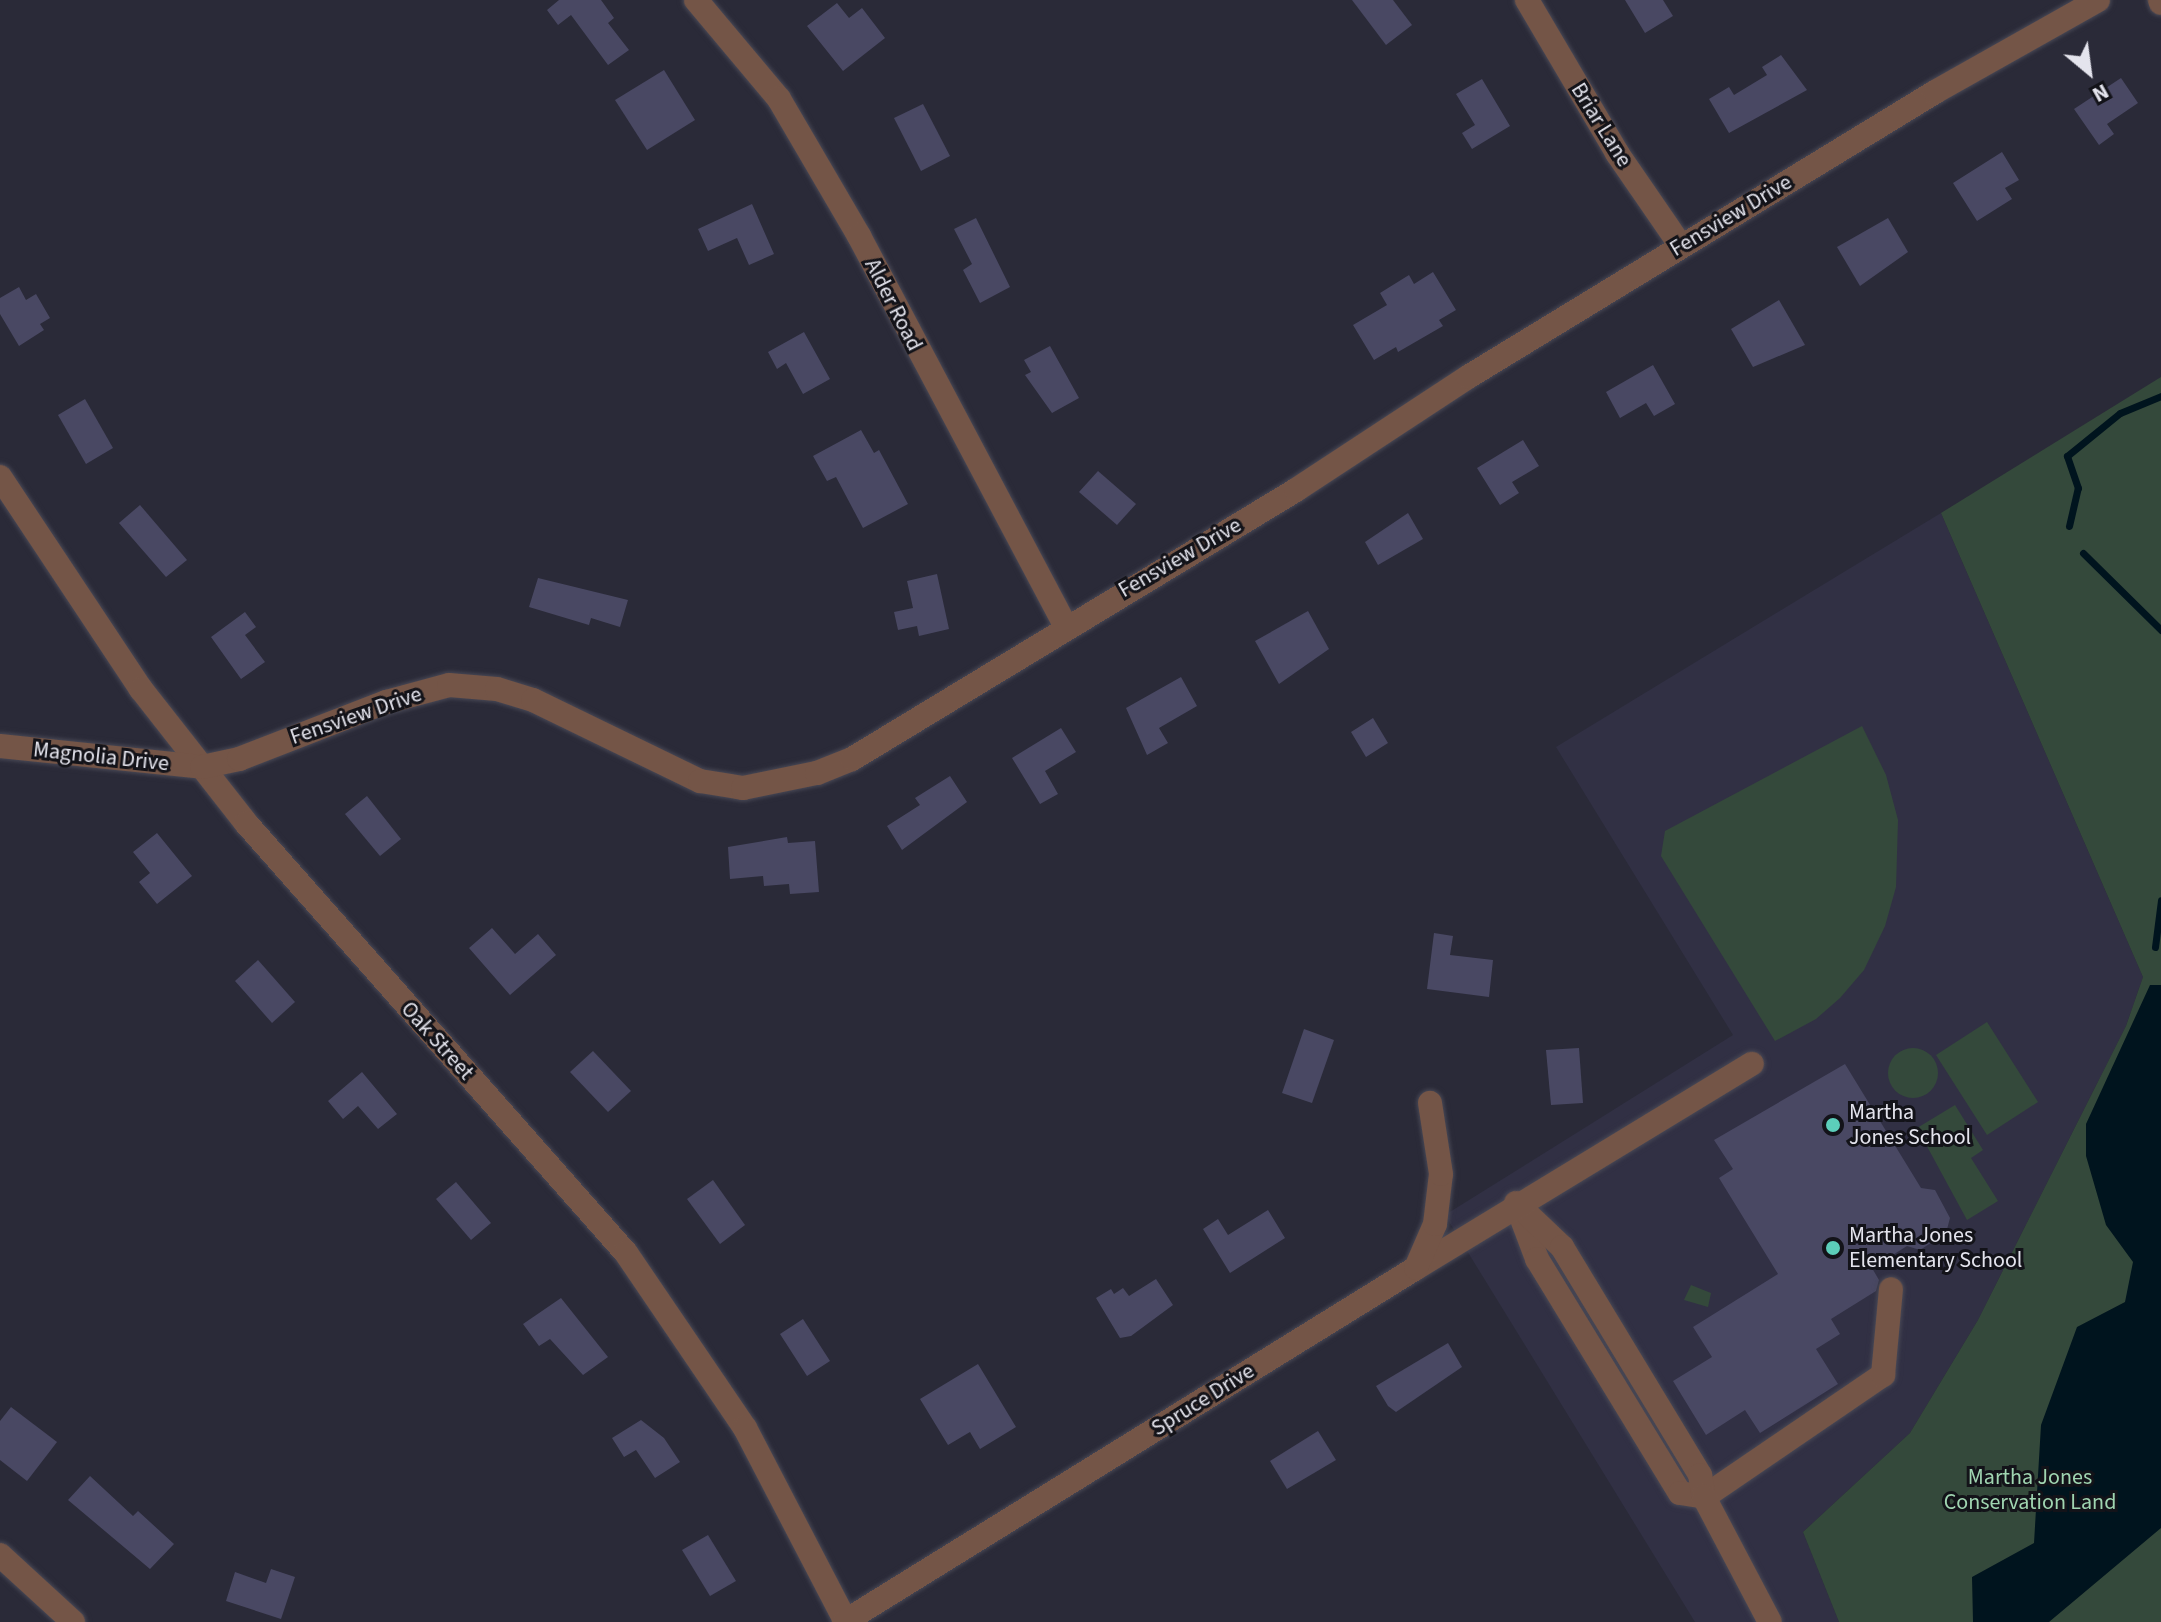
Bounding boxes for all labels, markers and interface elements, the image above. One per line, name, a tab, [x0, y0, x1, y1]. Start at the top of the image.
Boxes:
north arrow	[2049, 32, 2129, 112]
text: N	[2086, 75, 2115, 111]
street label: Briar Lane	[1565, 78, 1637, 172]
street label: Fensview Drive	[1665, 169, 1797, 263]
street label: Alder Road	[859, 254, 927, 356]
street label: Fensview Drive	[1114, 512, 1246, 604]
street label: Fensview Drive	[287, 681, 425, 751]
street label: Magnolia Drive	[32, 737, 170, 777]
street label: Oak Street	[395, 996, 479, 1086]
place label: Martha Jones School	[1849, 1099, 1971, 1150]
marker: Martha Jones School	[1824, 1116, 1842, 1134]
place label: Martha Jones Elementary School	[1849, 1222, 2022, 1274]
marker: Martha Jones Elementary School	[1824, 1239, 1842, 1257]
street label: Spruce Drive	[1147, 1358, 1259, 1442]
park label: Martha Jones Conservation Land	[1944, 1464, 2116, 1516]

